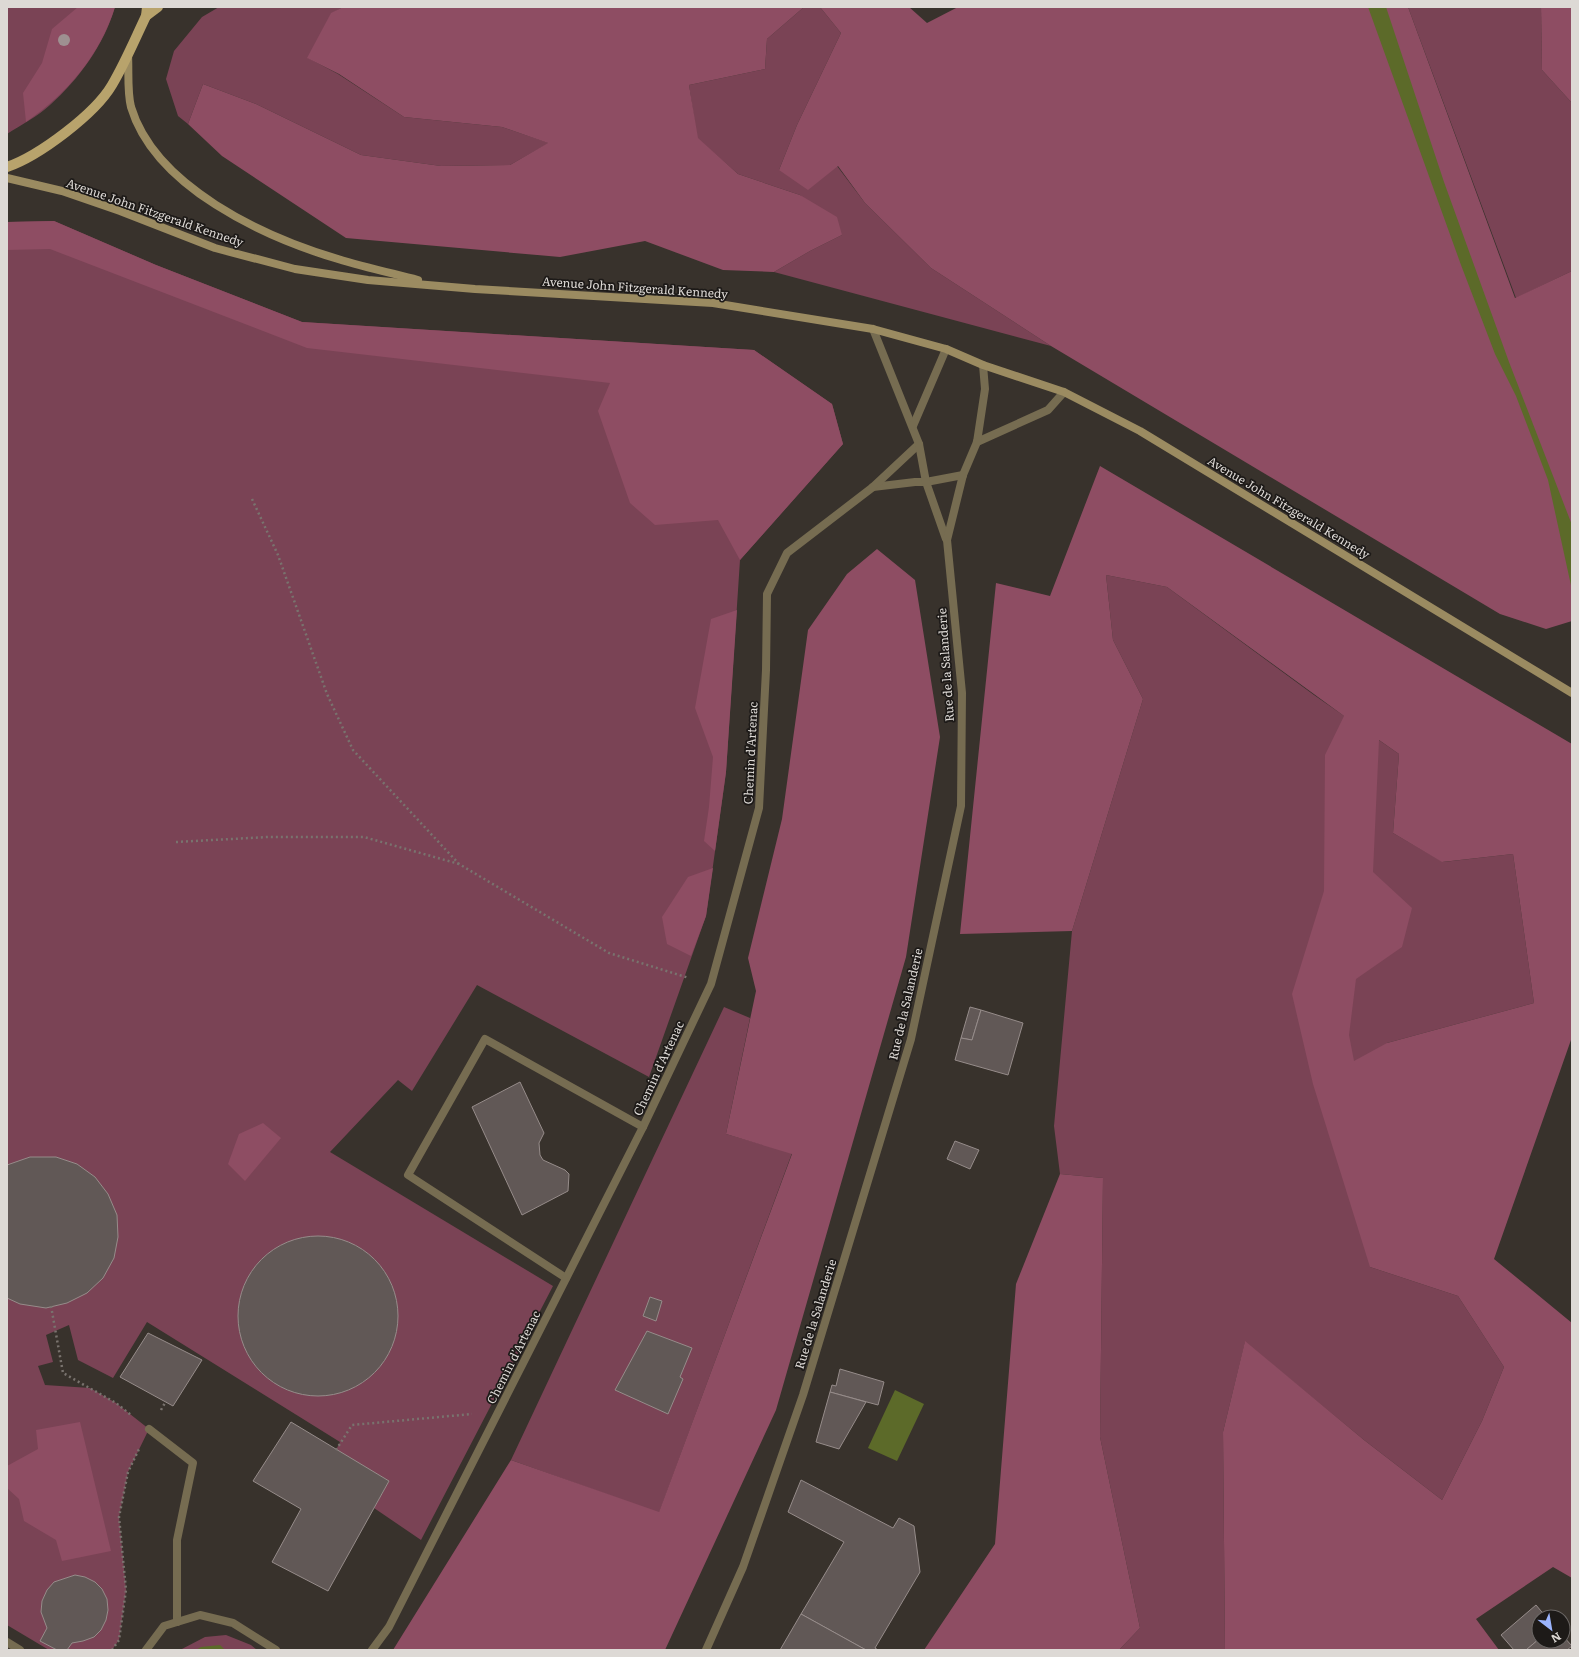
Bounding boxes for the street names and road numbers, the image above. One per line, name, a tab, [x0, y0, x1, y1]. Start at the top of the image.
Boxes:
street label: Avenue John Fitzgerald Kennedy	[64, 173, 246, 251]
street label: Avenue John Fitzgerald Kennedy	[541, 272, 729, 302]
street label: Avenue John Fitzgerald Kennedy	[1204, 451, 1374, 563]
street label: Rue de la Salanderie	[932, 607, 958, 723]
street label: Chemin d'Artenac	[738, 701, 762, 805]
street label: Rue de la Salanderie	[883, 946, 927, 1062]
street label: Chemin d'Artenac	[628, 1018, 688, 1118]
street label: Rue de la Salanderie	[790, 1257, 840, 1371]
street label: Chemin d'Artenac	[482, 1307, 544, 1407]

